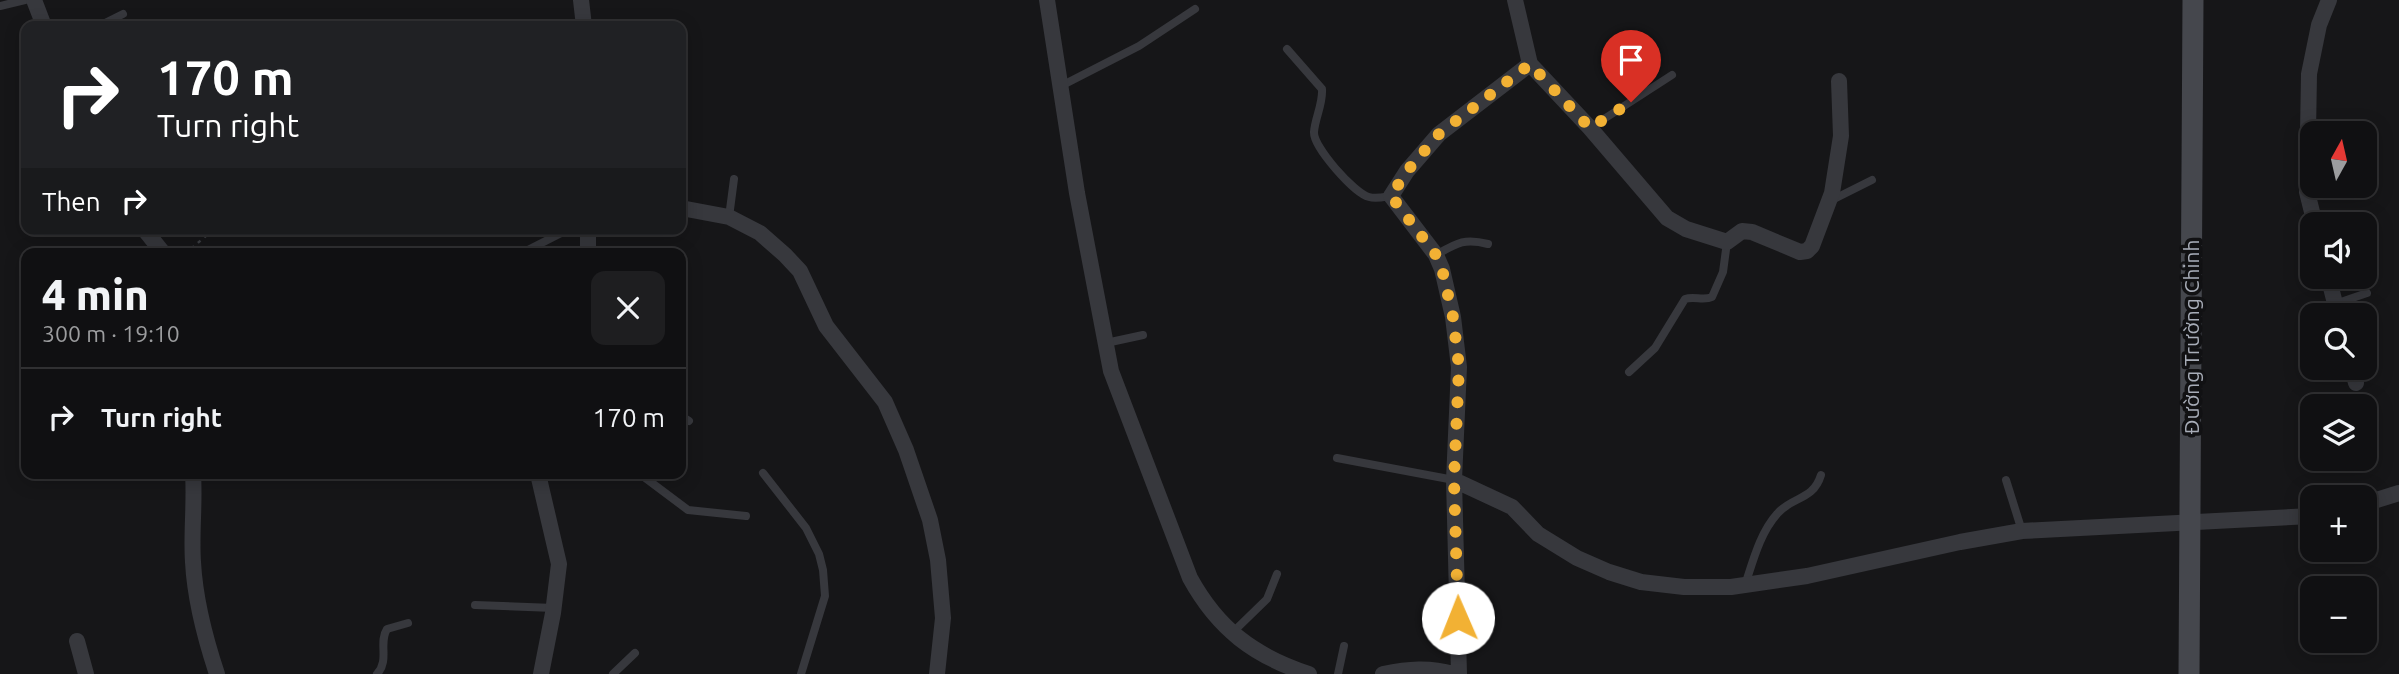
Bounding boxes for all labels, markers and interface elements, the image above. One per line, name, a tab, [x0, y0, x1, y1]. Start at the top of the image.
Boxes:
pin	[1601, 30, 1661, 102]
icon: arrive	[1612, 41, 1650, 79]
icon: right	[42, 49, 133, 140]
text: 170 m	[157, 49, 294, 104]
text: Turn right	[157, 107, 299, 143]
north arrow	[2300, 121, 2376, 198]
map controls	[2300, 121, 2377, 653]
icon: right	[115, 182, 153, 220]
text: Then	[42, 187, 101, 216]
button: sound	[2300, 212, 2377, 289]
street label: Đường Trường Chinh	[2179, 239, 2203, 435]
text: 4 min	[42, 271, 149, 318]
button: close	[591, 271, 665, 345]
button: search	[2300, 303, 2377, 380]
text: 300 m · 19:10	[42, 321, 180, 346]
button: layers	[2300, 394, 2377, 471]
icon: right	[42, 398, 80, 436]
text: Turn right	[101, 403, 222, 432]
text: 170 m	[593, 403, 665, 432]
button: +	[2300, 485, 2377, 562]
button: −	[2300, 576, 2377, 653]
position arrow	[1421, 581, 1495, 655]

